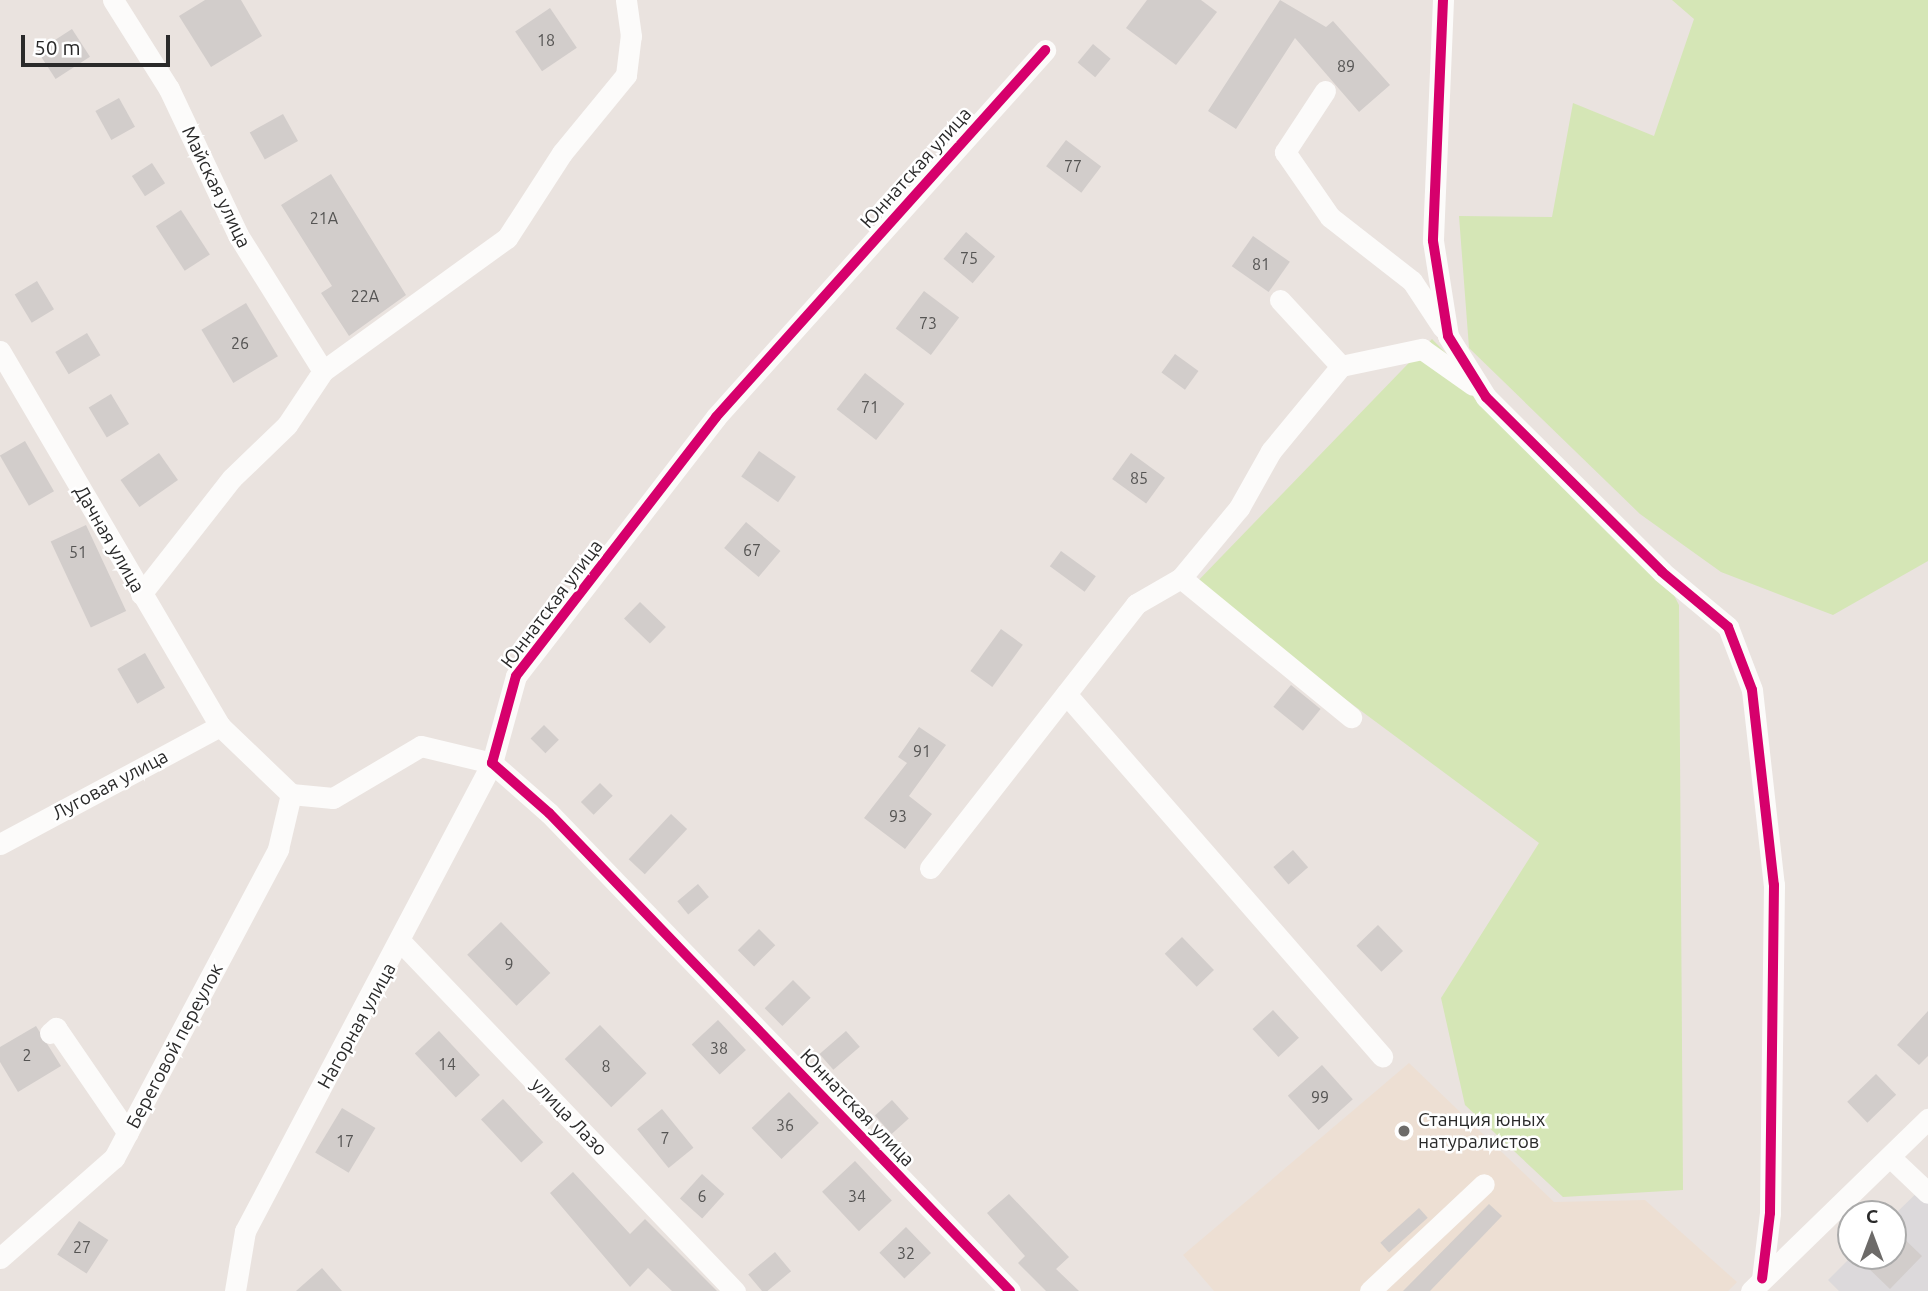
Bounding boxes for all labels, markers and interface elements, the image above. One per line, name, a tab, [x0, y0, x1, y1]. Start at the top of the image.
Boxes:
scale bar	[24, 21, 173, 65]
house number: 18	[537, 30, 555, 50]
text: 50 m	[34, 35, 81, 59]
house number: 89	[1337, 56, 1355, 76]
street label: Юннатская улица	[856, 103, 976, 233]
street label: Майская улица	[177, 122, 255, 252]
house number: 77	[1064, 156, 1082, 176]
house number: 21А	[310, 208, 338, 228]
house number: 75	[960, 248, 978, 268]
house number: 81	[1252, 254, 1270, 274]
house number: 22А	[351, 286, 379, 306]
house number: 73	[919, 313, 937, 333]
house number: 26	[231, 333, 249, 353]
house number: 71	[861, 397, 879, 417]
house number: 85	[1130, 468, 1148, 488]
street label: Дачная улица	[69, 481, 149, 597]
street label: Юннатская улица	[496, 535, 608, 673]
house number: 67	[743, 540, 761, 560]
house number: 51	[69, 542, 87, 562]
house number: 91	[913, 741, 931, 761]
street label: Луговая улица	[48, 745, 172, 825]
house number: 93	[889, 806, 907, 826]
house number: 9	[504, 954, 514, 974]
street label: Нагорная улица	[313, 959, 401, 1093]
street label: Береговой переулок	[122, 960, 228, 1132]
house number: 38	[710, 1038, 728, 1058]
street label: Юннатская улица	[795, 1044, 919, 1172]
house number: 2	[22, 1045, 32, 1065]
house number: 14	[438, 1054, 456, 1074]
house number: 8	[601, 1056, 611, 1076]
street label: улица Лазо	[526, 1073, 612, 1161]
house number: 99	[1311, 1087, 1329, 1107]
place label: Станция юных натуралистов	[1418, 1109, 1545, 1153]
house number: 36	[776, 1115, 794, 1135]
marker: Станция юных натуралистов	[1396, 1123, 1412, 1139]
house number: 7	[660, 1128, 670, 1148]
house number: 17	[336, 1131, 354, 1151]
house number: 6	[697, 1186, 707, 1206]
house number: 34	[848, 1186, 866, 1206]
north arrow	[1837, 1200, 1907, 1270]
text: С	[1866, 1205, 1878, 1227]
house number: 27	[73, 1237, 91, 1257]
house number: 32	[897, 1243, 915, 1263]

